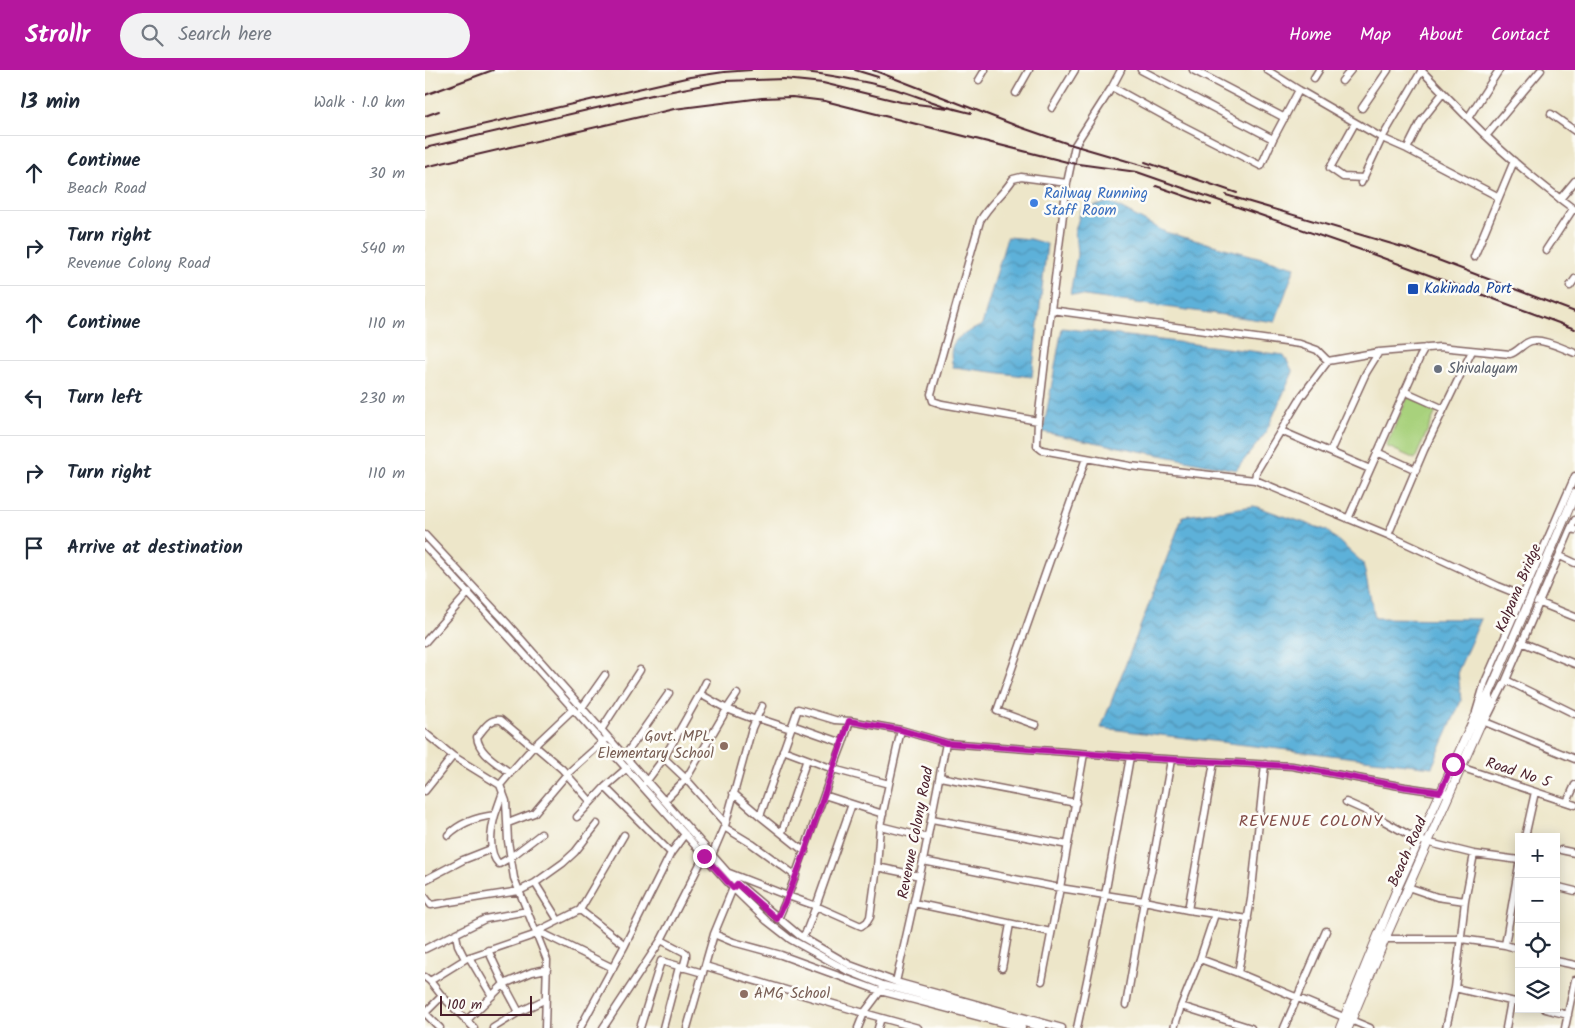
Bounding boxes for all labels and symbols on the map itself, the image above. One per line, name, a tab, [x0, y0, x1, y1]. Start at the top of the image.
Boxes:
place label: Railway Running Staff Room	[1044, 182, 1148, 223]
marker: Railway Running Staff Room	[1028, 197, 1040, 209]
place label: Kakinada Port	[1424, 277, 1512, 301]
marker: Kakinada Port	[1406, 282, 1420, 296]
place label: Shivalayam	[1448, 357, 1518, 381]
marker: Shivalayam	[1432, 363, 1444, 375]
street label: Kalpana Bridge	[1490, 540, 1549, 636]
place label: Govt. MPL. Elementary School	[597, 725, 714, 766]
marker: Govt. MPL. Elementary School	[718, 740, 730, 752]
street label: Road No 5	[1482, 751, 1555, 795]
route start	[1442, 753, 1465, 776]
street label: Revenue Colony Road	[891, 764, 941, 901]
district label: REVENUE COLONY	[1239, 809, 1383, 834]
street label: Beach Road	[1382, 813, 1434, 891]
route end	[693, 845, 716, 868]
place label: AMG School	[754, 982, 830, 1006]
marker: AMG School	[738, 988, 750, 1000]
scale bar	[440, 993, 533, 1016]

